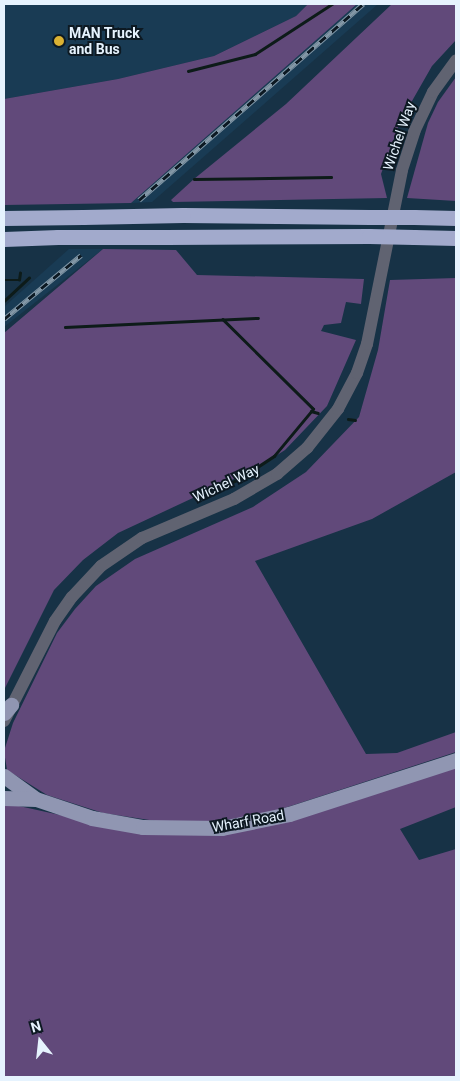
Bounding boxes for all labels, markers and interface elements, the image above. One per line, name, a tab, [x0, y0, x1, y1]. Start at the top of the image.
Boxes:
place label: MAN Truck and Bus	[69, 25, 140, 58]
marker: MAN Truck and Bus	[53, 35, 65, 47]
street label: Wichel Way	[379, 99, 419, 173]
street label: Wichel Way	[190, 460, 262, 506]
street label: Wharf Road	[211, 806, 285, 836]
north arrow	[15, 1016, 65, 1066]
text: N	[29, 1018, 43, 1036]

